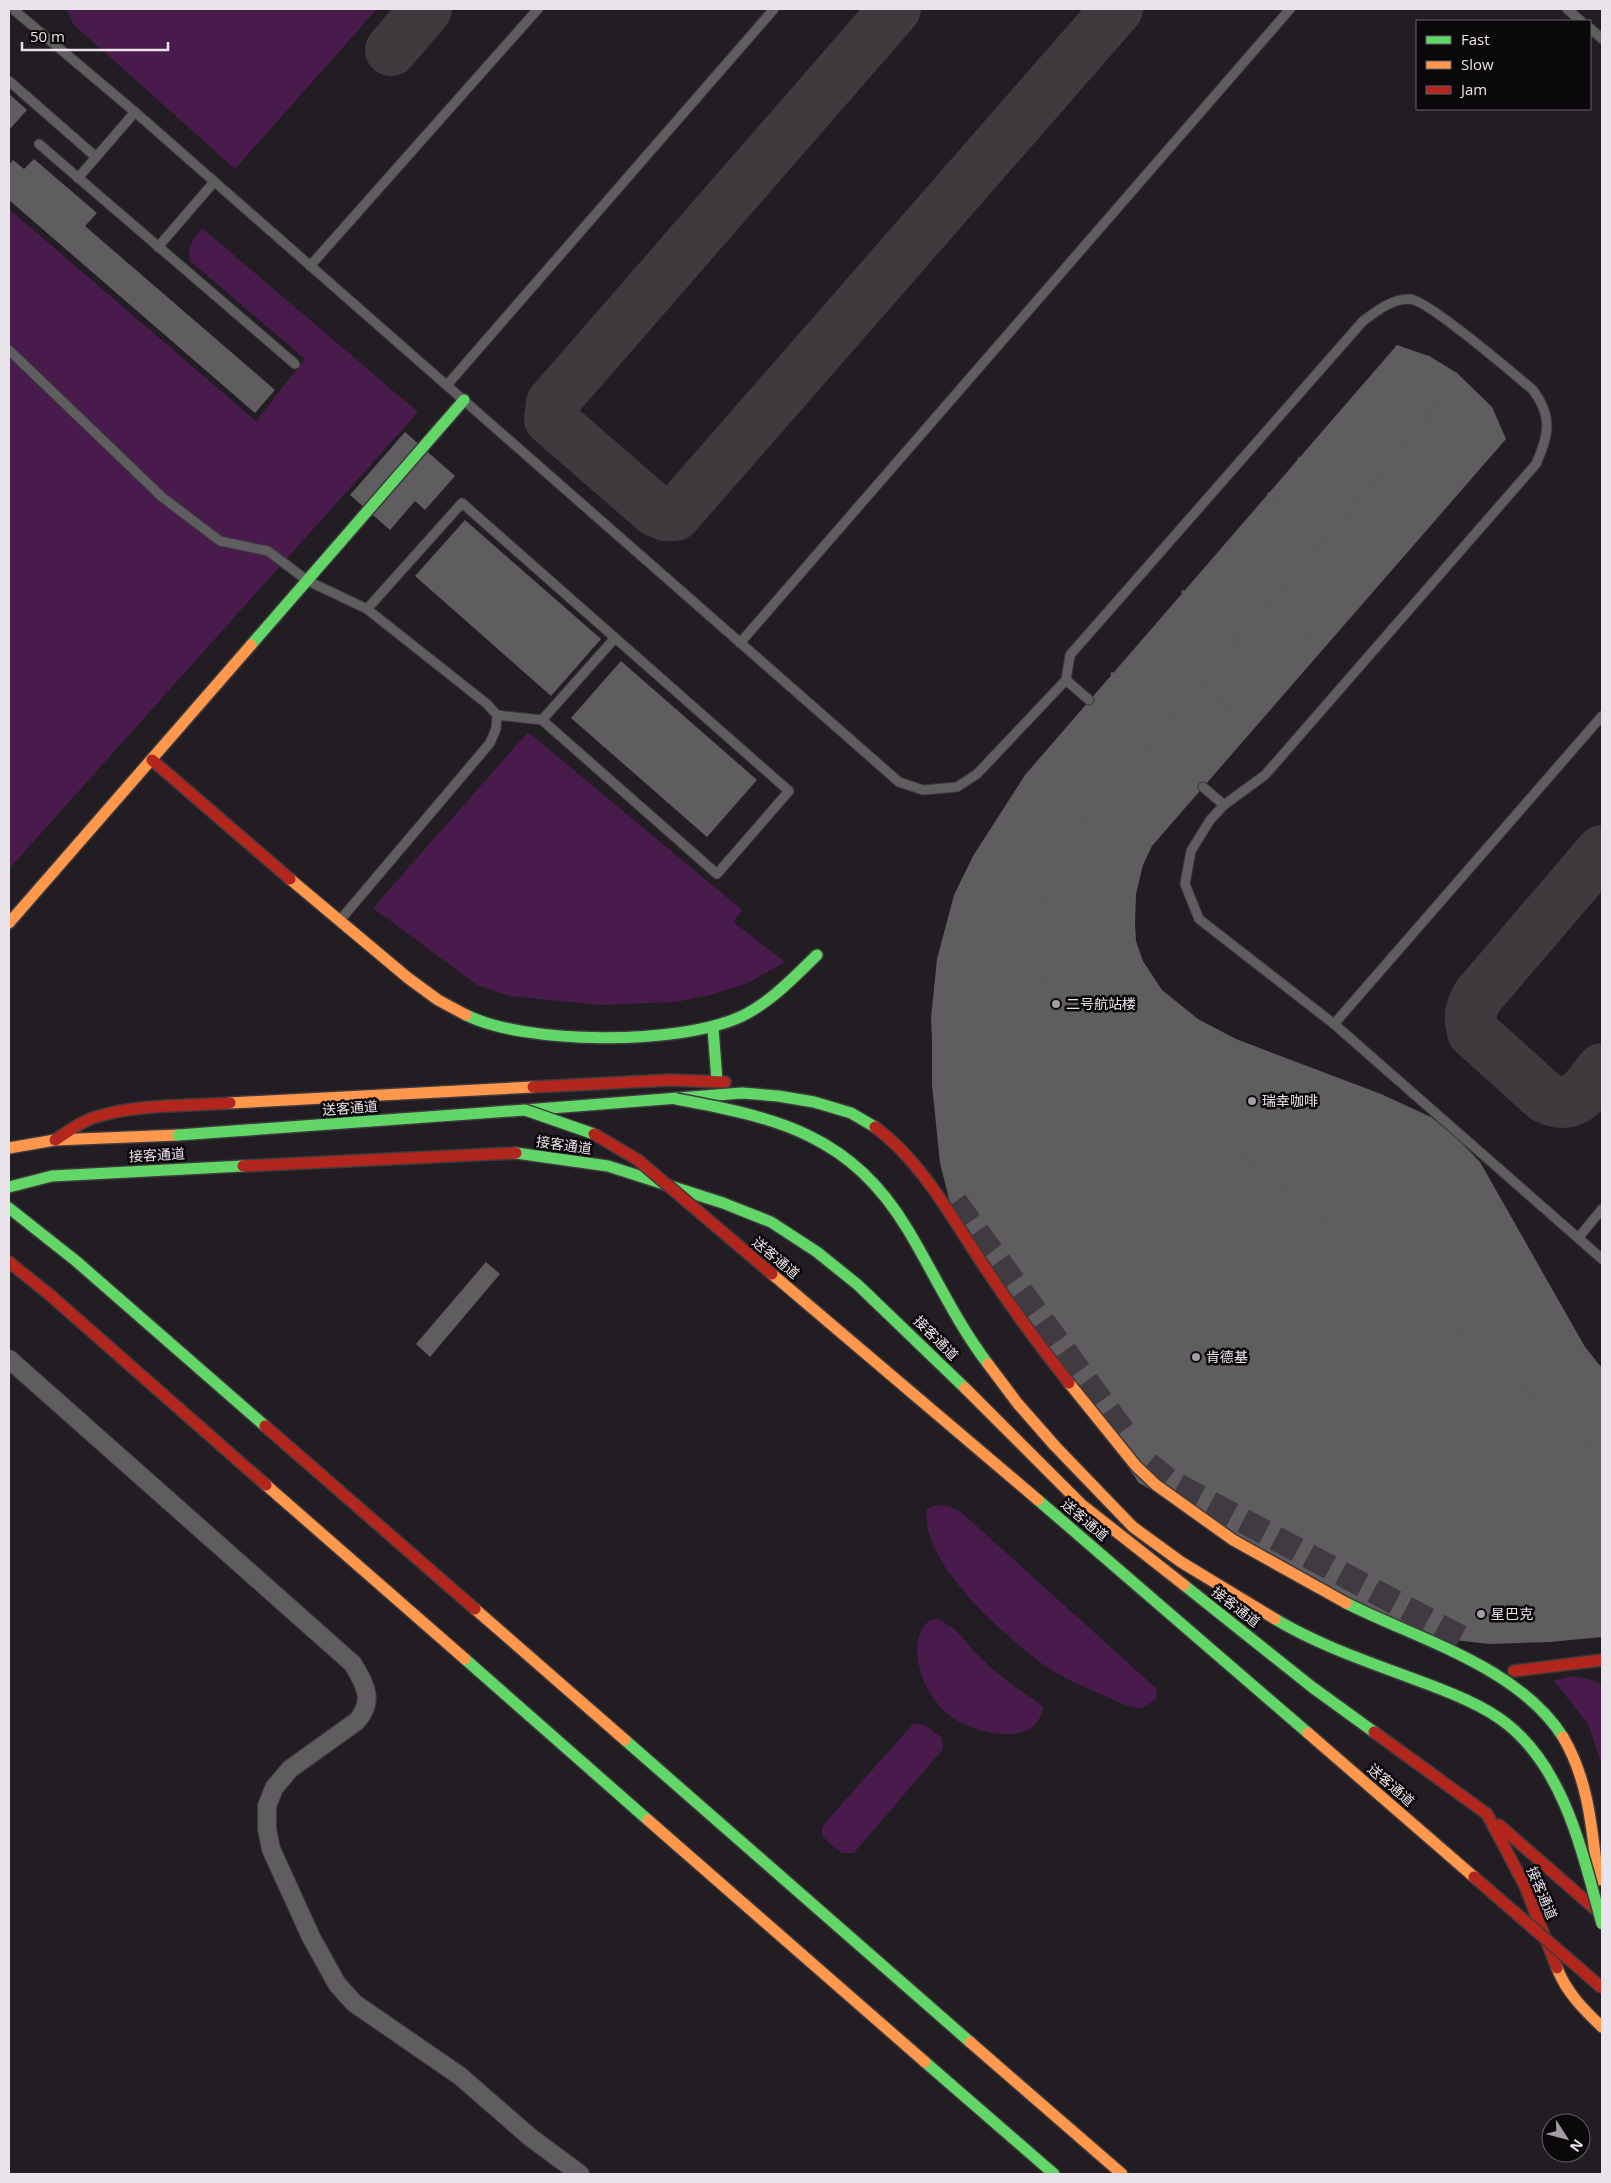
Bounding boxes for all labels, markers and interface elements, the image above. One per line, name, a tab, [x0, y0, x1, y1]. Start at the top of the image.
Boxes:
scale bar	[22, 20, 169, 52]
legend	[1416, 20, 1591, 110]
text: 50 m	[30, 26, 65, 46]
text: Fast	[1461, 29, 1490, 49]
text: Slow	[1461, 54, 1494, 74]
text: Jam	[1459, 79, 1487, 99]
place label: 二号航站楼	[1066, 994, 1136, 1013]
marker: 二号航站楼	[1050, 998, 1062, 1010]
place label: 瑞幸咖啡	[1262, 1091, 1318, 1110]
marker: 瑞幸咖啡	[1246, 1095, 1258, 1107]
street label: 送客通道	[321, 1096, 379, 1119]
street label: 接客通道	[535, 1131, 593, 1158]
street label: 接客通道	[129, 1144, 185, 1165]
street label: 送客通道	[749, 1232, 804, 1283]
street label: 接客通道	[910, 1311, 963, 1364]
place label: 肯德基	[1206, 1347, 1248, 1366]
marker: 肯德基	[1190, 1351, 1202, 1363]
street label: 送客通道	[1058, 1494, 1113, 1545]
street label: 接客通道	[1208, 1582, 1264, 1631]
place label: 星巴克	[1491, 1604, 1533, 1623]
marker: 星巴克	[1475, 1608, 1487, 1620]
street label: 送客通道	[1364, 1759, 1419, 1810]
street label: 接客通道	[1523, 1863, 1562, 1922]
north arrow	[1541, 2113, 1591, 2163]
text: N	[1566, 2136, 1588, 2156]

